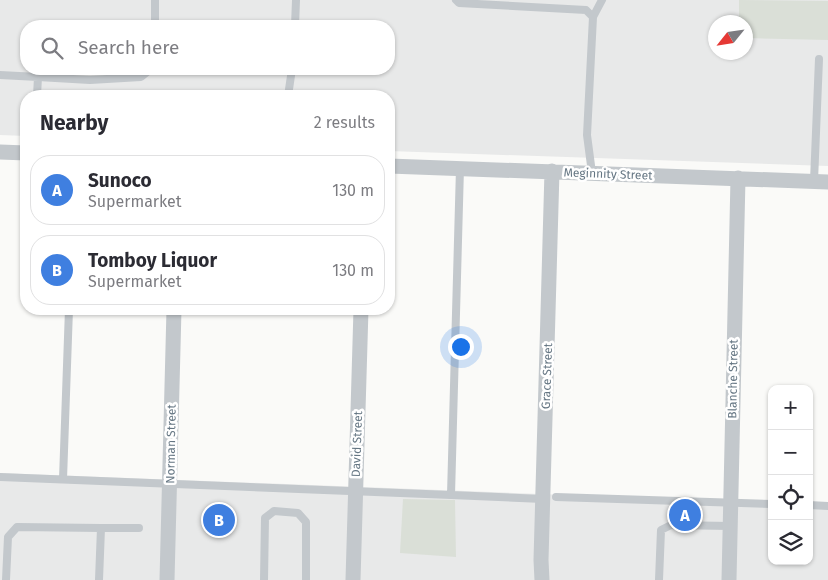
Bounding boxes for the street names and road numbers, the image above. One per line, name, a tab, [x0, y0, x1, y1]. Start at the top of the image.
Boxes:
street label: Meginnity Street	[563, 165, 653, 183]
street label: Blanche Street	[725, 339, 741, 419]
street label: Grace Street	[539, 342, 555, 409]
street label: Norman Street	[163, 404, 179, 484]
street label: David Street	[349, 410, 365, 477]

